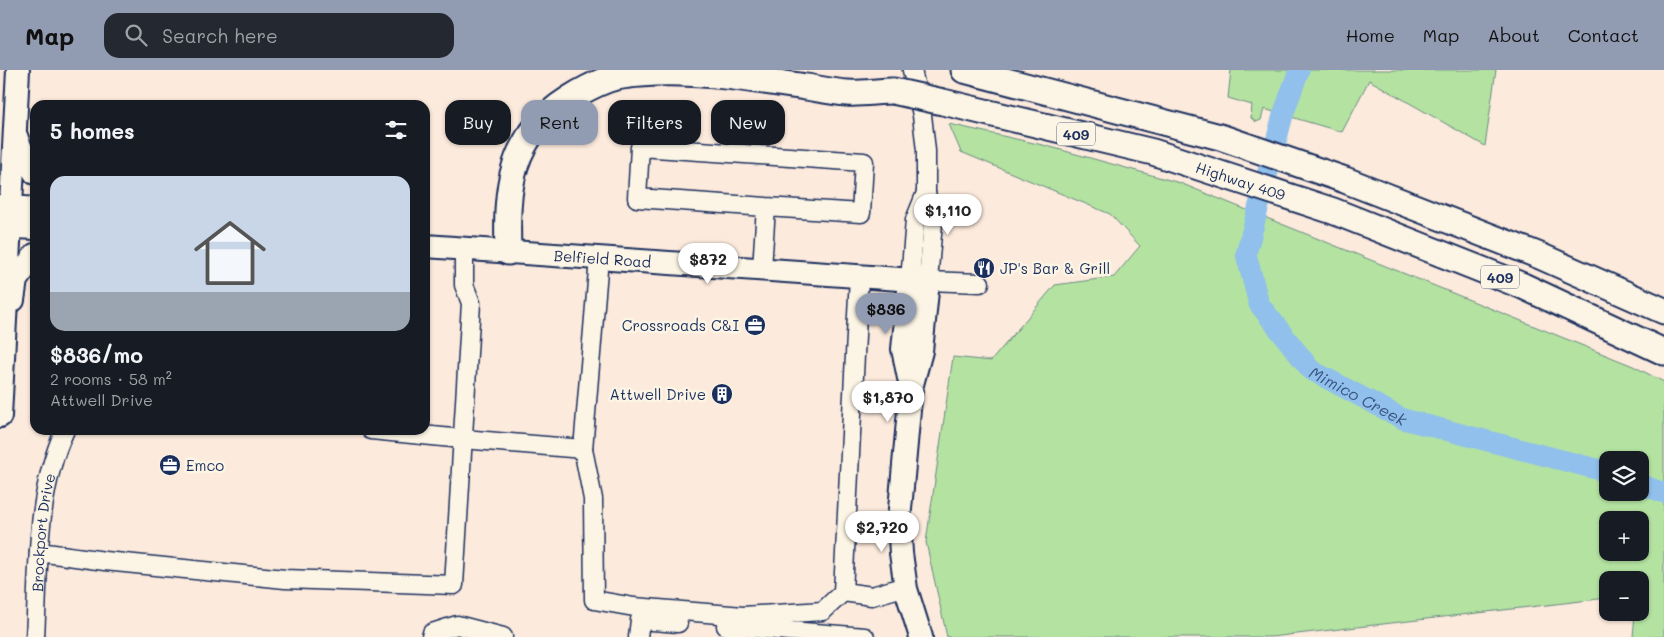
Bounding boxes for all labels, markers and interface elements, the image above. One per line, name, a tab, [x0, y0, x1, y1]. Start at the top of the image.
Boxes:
search box	[104, 13, 454, 58]
text: Map	[25, 20, 74, 51]
icon: search	[122, 21, 150, 49]
text: Search here	[162, 23, 278, 48]
text: Home	[1346, 23, 1395, 47]
text: Map	[1423, 23, 1459, 47]
text: About	[1487, 23, 1540, 47]
text: Contact	[1568, 23, 1639, 47]
chip: Buy	[445, 100, 511, 145]
chip: Rent	[521, 100, 598, 145]
chip: Filters	[608, 100, 701, 145]
chip: New	[711, 100, 785, 145]
icon: filters	[382, 116, 410, 144]
text: 5 homes	[50, 117, 135, 144]
road number: 409	[1057, 122, 1095, 146]
street label: Highway 409	[1193, 157, 1288, 205]
pin: $1,110	[907, 194, 989, 236]
text: $1,110	[925, 199, 971, 220]
icon: home	[185, 208, 275, 298]
pin: $872	[678, 242, 738, 285]
street label: Belfield Road	[553, 245, 652, 272]
text: $872	[689, 248, 727, 269]
restaurant icon: JP's Bar & Grill	[972, 256, 996, 280]
place label: JP's Bar & Grill	[1000, 258, 1110, 278]
road number: 409	[1481, 266, 1519, 288]
pin: $836	[856, 292, 916, 335]
text: $836	[866, 298, 906, 319]
office icon: Crossroads C&I	[743, 313, 767, 337]
place label: Crossroads C&I	[622, 315, 739, 335]
text: $836/mo	[50, 341, 143, 368]
water label: Mimico Creek	[1306, 361, 1411, 430]
text: 2 rooms · 58 m²	[50, 368, 172, 389]
pin: $1,870	[847, 380, 929, 423]
building icon: Attwell Drive	[710, 382, 734, 406]
place label: Attwell Drive	[610, 384, 706, 404]
text: $1,870	[862, 386, 914, 407]
text: Attwell Drive	[50, 389, 153, 410]
map controls	[1599, 451, 1649, 621]
button: layers	[1599, 451, 1649, 501]
office icon: Emco	[158, 453, 182, 477]
place label: Emco	[186, 455, 224, 475]
street label: Brockport Drive	[27, 471, 59, 592]
pin: $2,720	[841, 510, 923, 553]
button: +	[1599, 511, 1649, 561]
text: $2,720	[856, 516, 908, 537]
button: −	[1599, 571, 1649, 621]

